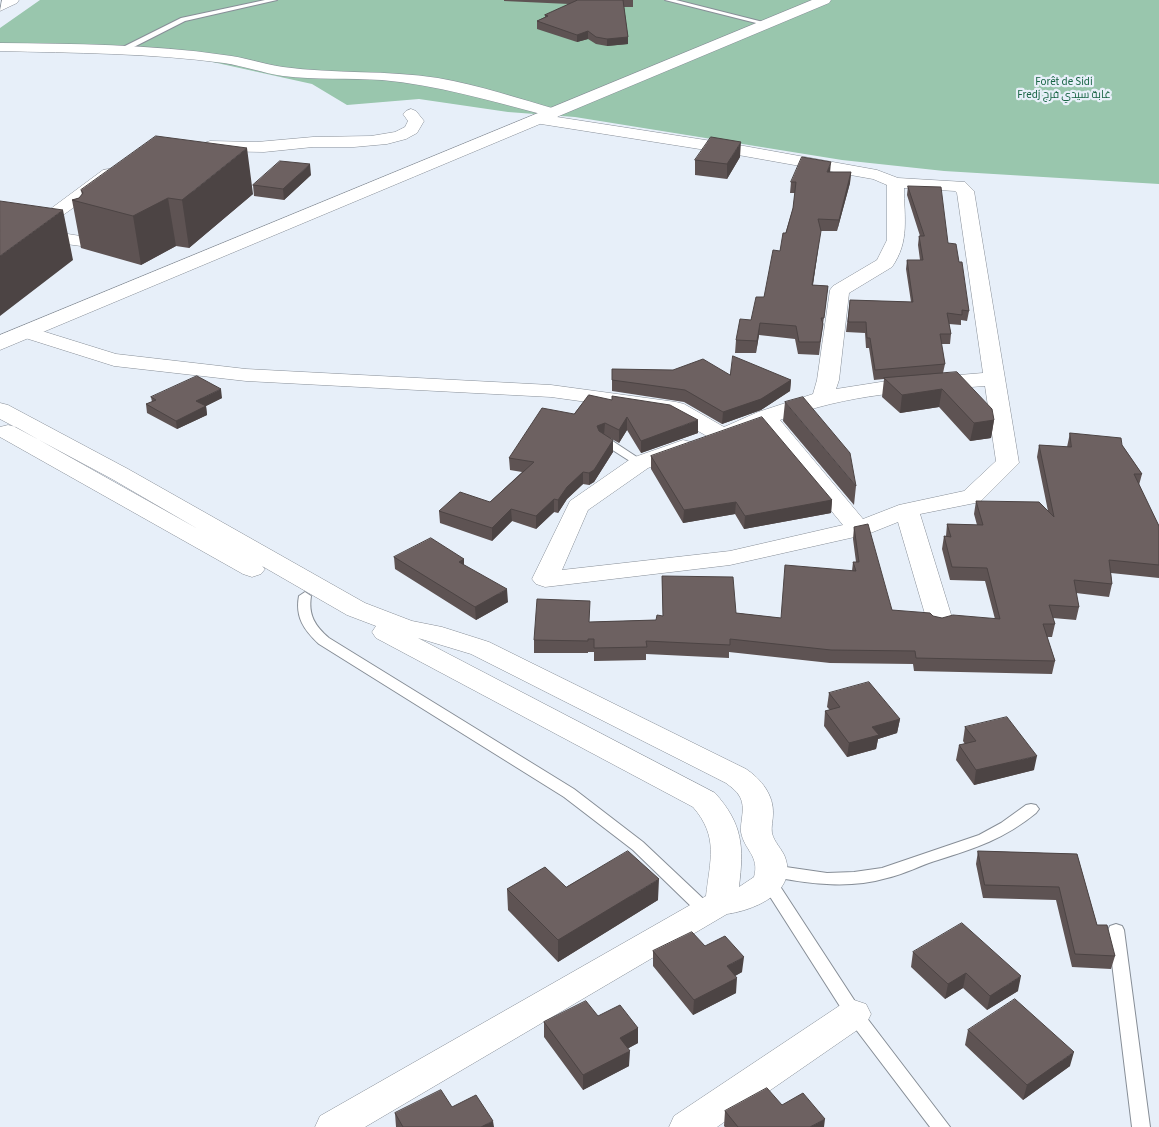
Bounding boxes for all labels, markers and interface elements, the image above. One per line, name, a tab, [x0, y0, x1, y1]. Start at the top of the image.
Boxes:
park label: Forêt de Sidi Fredj غابة سيدي فرج	[1017, 76, 1111, 102]

